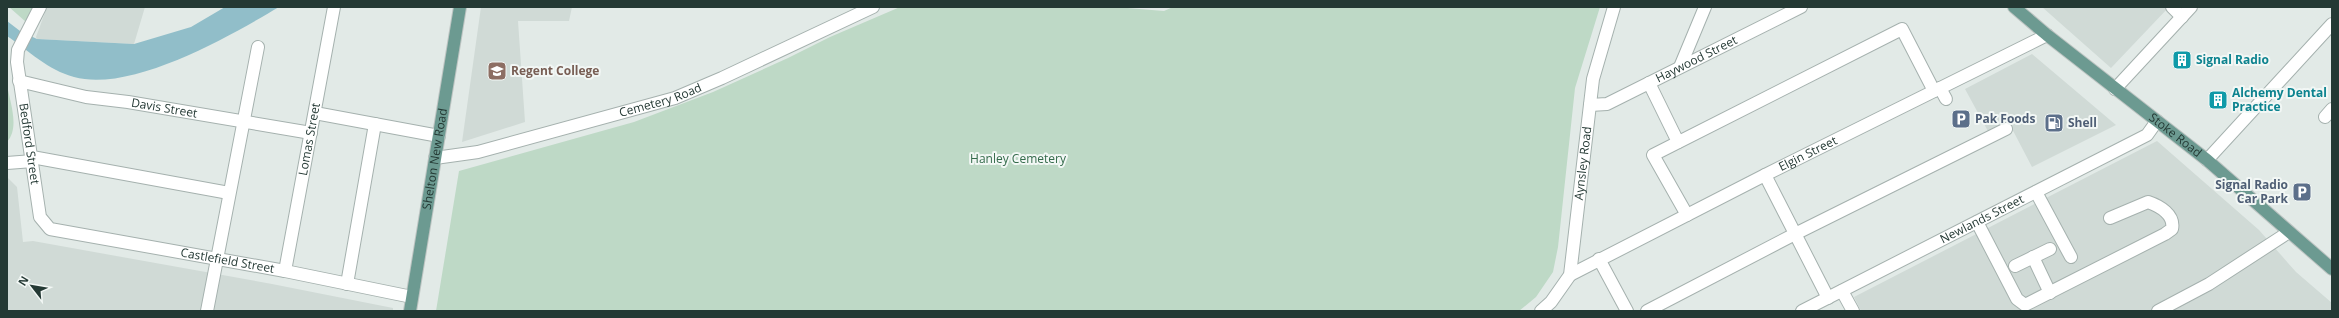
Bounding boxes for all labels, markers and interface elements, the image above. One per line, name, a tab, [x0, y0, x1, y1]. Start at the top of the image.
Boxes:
street label: Haywood Street	[1652, 31, 1740, 86]
building icon: Signal Radio	[2171, 49, 2193, 71]
place label: Signal Radio	[2196, 51, 2269, 68]
school or university icon: Regent College	[486, 60, 508, 82]
place label: Regent College	[511, 62, 599, 79]
street label: Cemetery Road	[617, 79, 704, 121]
place label: Alchemy Dental Practice	[2232, 84, 2327, 115]
building icon: Alchemy Dental Practice	[2207, 89, 2229, 111]
street label: Davis Street	[130, 94, 199, 122]
street label: Lomas Street	[294, 101, 324, 177]
street label: Bedford Street	[15, 102, 44, 186]
street label: Shelton New Road	[418, 107, 451, 211]
parking icon: Pak Foods	[1950, 108, 1972, 130]
street label: Stoke Road	[2146, 109, 2206, 161]
place label: Pak Foods	[1975, 110, 2035, 127]
fuel station icon: Shell	[2043, 112, 2065, 134]
place label: Shell	[2068, 114, 2097, 131]
street label: Aynsley Road	[1570, 125, 1595, 201]
street label: Elgin Street	[1776, 132, 1840, 175]
park label: Hanley Cemetery	[970, 150, 1067, 167]
place label: Signal Radio Car Park	[2215, 176, 2289, 207]
parking icon: Signal Radio Car Park	[2291, 181, 2313, 203]
street label: Newlands Street	[1937, 190, 2027, 247]
street label: Castlefield Street	[179, 244, 276, 277]
north arrow	[12, 266, 52, 306]
text: N	[14, 273, 32, 288]

